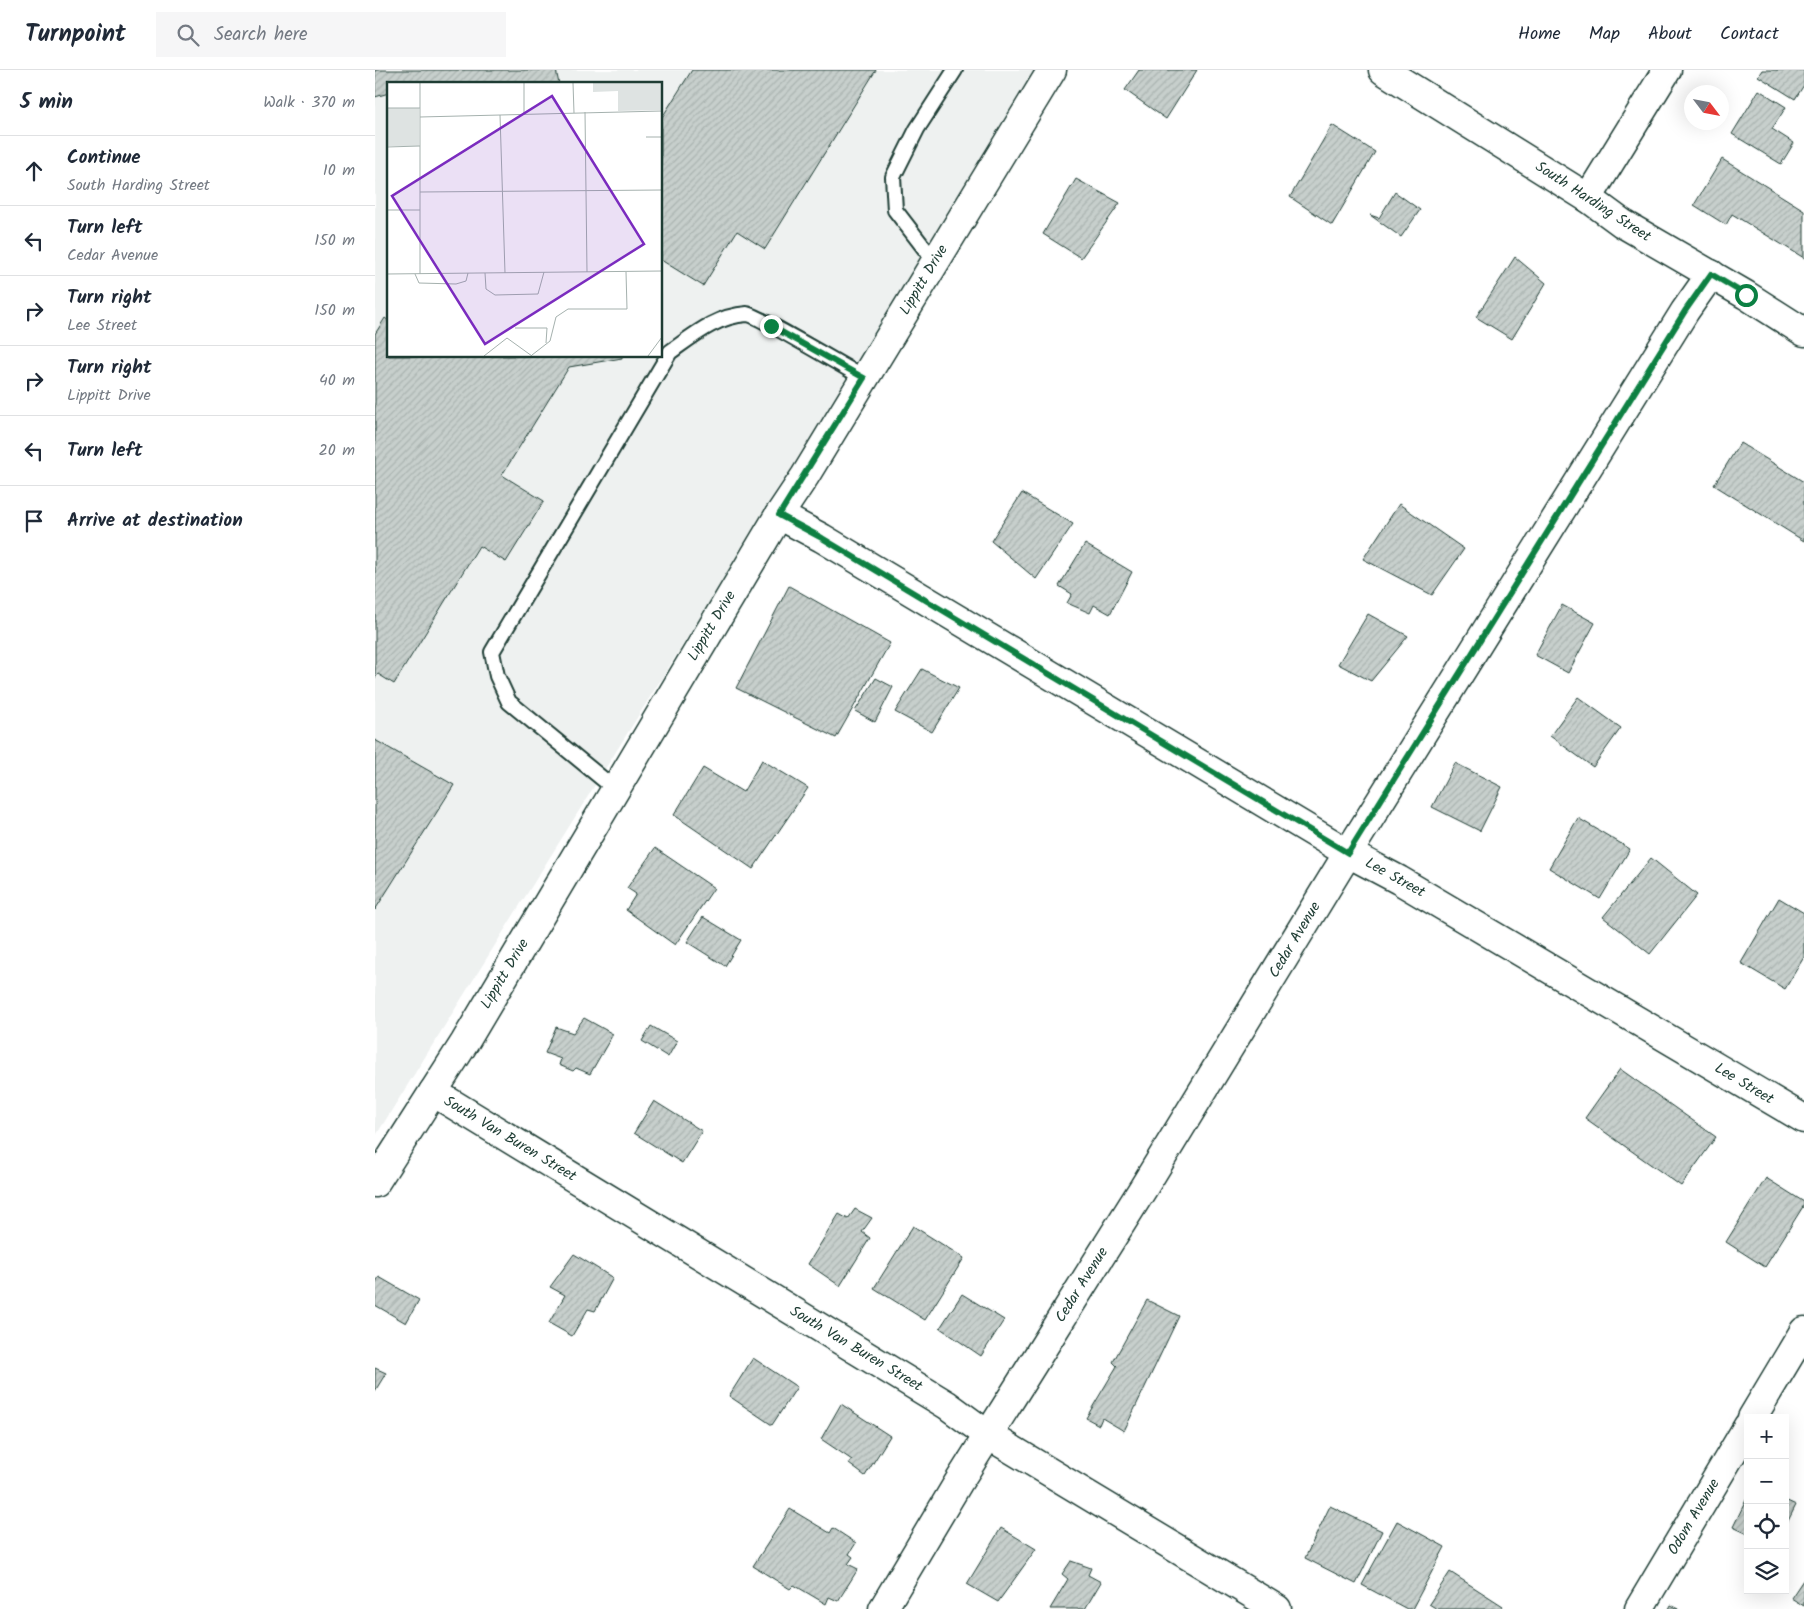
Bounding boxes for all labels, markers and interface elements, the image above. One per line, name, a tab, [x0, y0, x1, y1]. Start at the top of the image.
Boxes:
search box	[156, 12, 506, 57]
text: Turnpoint	[25, 15, 126, 54]
text: Search here	[214, 20, 308, 50]
text: Home	[1518, 20, 1561, 49]
text: Map	[1589, 20, 1620, 49]
text: About	[1648, 20, 1692, 49]
text: Contact	[1720, 20, 1779, 49]
icon: search	[174, 21, 202, 49]
inset map	[387, 82, 663, 358]
north arrow	[1684, 85, 1729, 130]
text: 5 min	[20, 86, 73, 119]
text: Walk · 370 m	[263, 90, 355, 115]
text: Continue	[67, 143, 140, 173]
street label: South Harding Street	[1530, 155, 1656, 249]
icon: ahead	[20, 157, 48, 185]
text: 10 m	[323, 158, 355, 183]
text: South Harding Street	[67, 173, 210, 198]
text: Turn left	[67, 213, 142, 243]
icon: left	[20, 227, 48, 255]
text: 150 m	[314, 228, 355, 253]
street label: Lippitt Drive	[893, 240, 955, 320]
text: Cedar Avenue	[67, 243, 158, 268]
text: Turn right	[67, 283, 152, 313]
route start	[1735, 284, 1758, 307]
icon: right	[20, 297, 48, 325]
text: 150 m	[314, 298, 355, 323]
text: Lee Street	[67, 313, 137, 338]
route end	[760, 315, 783, 338]
text: Turn right	[67, 353, 152, 383]
icon: right	[20, 367, 48, 395]
text: 40 m	[319, 368, 355, 393]
text: Lippitt Drive	[67, 383, 151, 408]
text: Turn left	[67, 436, 142, 466]
icon: left	[20, 437, 48, 465]
text: 20 m	[319, 438, 355, 463]
text: Arrive at destination	[67, 506, 243, 536]
icon: arrive	[20, 507, 48, 535]
street label: Lippitt Drive	[681, 586, 743, 666]
street label: Lee Street	[1360, 852, 1430, 905]
street label: Cedar Avenue	[1263, 897, 1327, 983]
street label: Lippitt Drive	[474, 934, 536, 1014]
street label: Lee Street	[1710, 1057, 1779, 1111]
street label: South Van Buren Street	[439, 1090, 581, 1188]
street label: Cedar Avenue	[1049, 1242, 1115, 1328]
street label: South Van Buren Street	[785, 1300, 927, 1398]
map controls	[1744, 1414, 1789, 1594]
button: +	[1744, 1414, 1789, 1459]
button: −	[1744, 1459, 1789, 1504]
street label: Odom Avenue	[1662, 1474, 1726, 1560]
button: locate	[1744, 1504, 1789, 1549]
button: layers	[1744, 1549, 1789, 1594]

